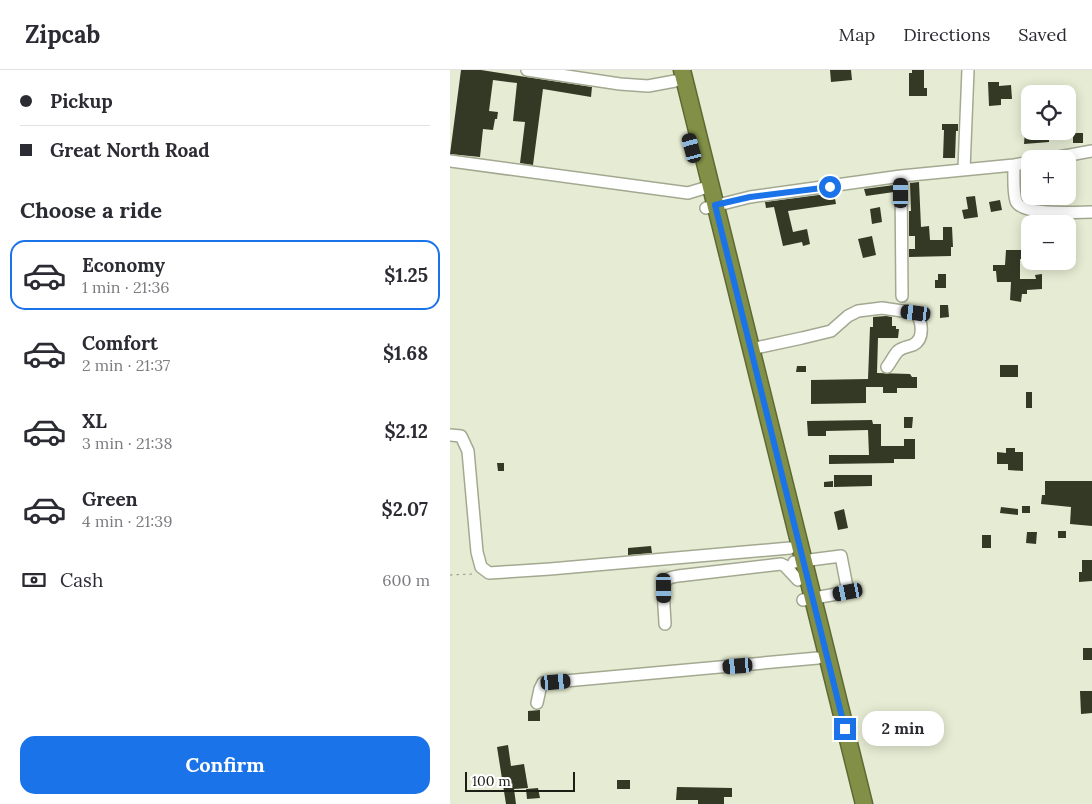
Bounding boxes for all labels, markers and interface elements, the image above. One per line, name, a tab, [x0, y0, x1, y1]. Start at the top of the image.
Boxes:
text: Zipcab	[25, 19, 100, 50]
text: Map	[839, 23, 875, 46]
text: Directions	[903, 23, 990, 46]
text: Saved	[1018, 23, 1067, 46]
map controls	[1021, 85, 1076, 270]
button: locate	[1021, 85, 1076, 140]
text: Pickup	[50, 89, 113, 113]
car	[680, 132, 703, 164]
text: Great North Road	[50, 138, 210, 162]
button: +	[1021, 150, 1076, 205]
route start	[819, 176, 841, 198]
car	[893, 178, 908, 208]
text: Choose a ride	[20, 196, 162, 224]
button: −	[1021, 215, 1076, 270]
icon: car	[22, 253, 67, 298]
text: Economy	[82, 253, 165, 277]
text: $1.25	[384, 263, 428, 287]
text: 1 min · 21:36	[82, 277, 170, 297]
car	[900, 304, 931, 322]
icon: car	[22, 331, 67, 376]
text: Comfort	[82, 331, 158, 355]
text: $1.68	[383, 341, 428, 365]
text: 2 min · 21:37	[82, 355, 170, 375]
icon: car	[22, 409, 67, 454]
text: XL	[82, 409, 107, 433]
text: $2.12	[384, 419, 428, 443]
text: 3 min · 21:38	[82, 433, 172, 453]
icon: car	[22, 487, 67, 532]
text: Green	[82, 487, 138, 511]
text: $2.07	[382, 497, 428, 521]
text: 4 min · 21:39	[82, 511, 172, 531]
icon: cash	[20, 566, 48, 594]
text: Cash	[60, 568, 103, 592]
text: 600 m	[382, 570, 430, 590]
car	[656, 573, 671, 603]
car	[831, 582, 864, 602]
car	[722, 657, 753, 675]
car	[540, 673, 571, 691]
callout: 2 min	[862, 712, 945, 746]
route end	[834, 718, 856, 740]
text: 2 min	[882, 718, 924, 738]
button: Confirm	[20, 736, 430, 794]
scale bar	[465, 769, 575, 792]
text: 100 m	[472, 772, 511, 790]

